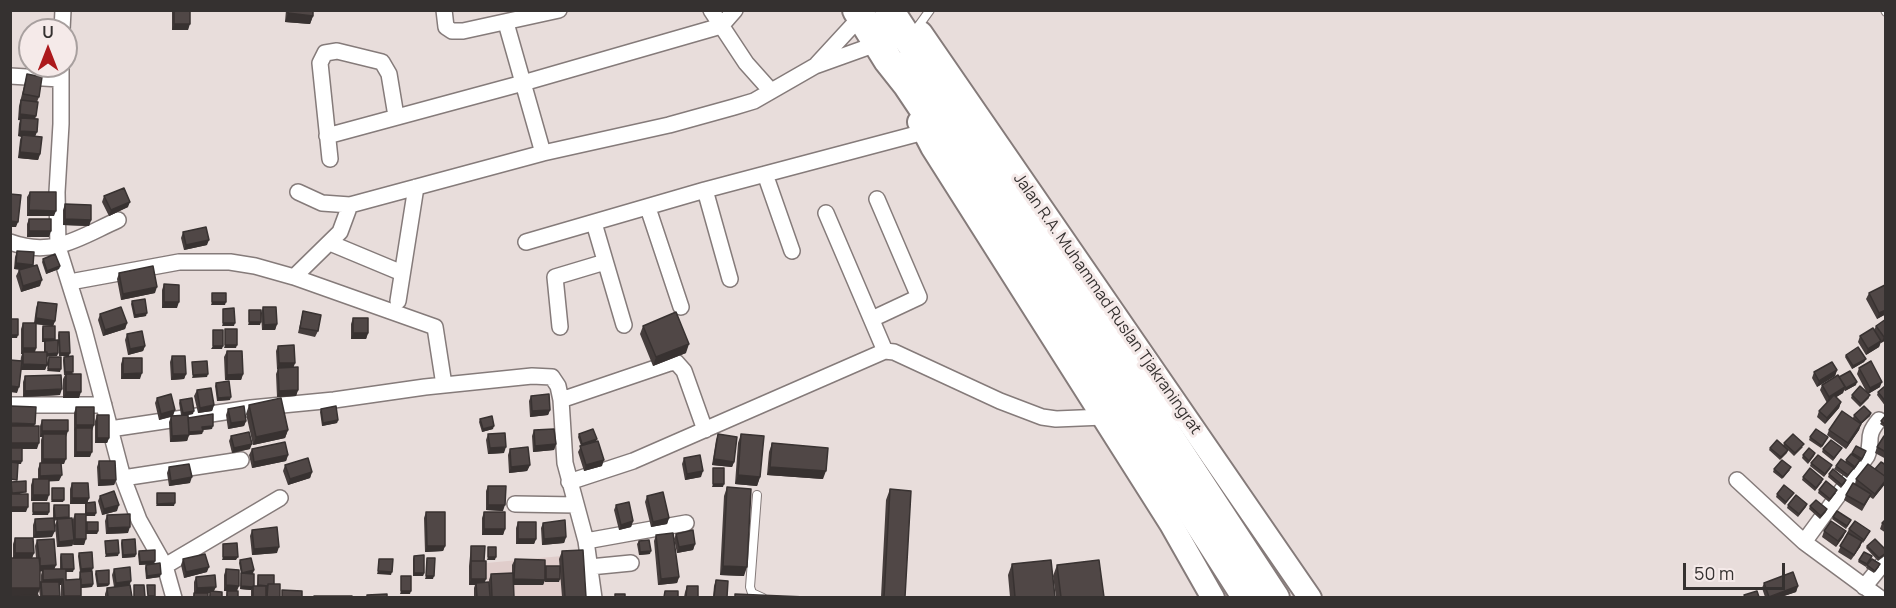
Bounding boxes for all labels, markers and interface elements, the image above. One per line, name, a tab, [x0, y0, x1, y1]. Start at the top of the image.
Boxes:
north arrow	[18, 18, 78, 78]
text: U	[42, 21, 54, 43]
street label: Jalan R.A. Muhammad Ruslan Tjakraningrat	[1009, 170, 1205, 438]
scale bar	[1686, 551, 1788, 589]
text: 50 m	[1694, 561, 1734, 585]

